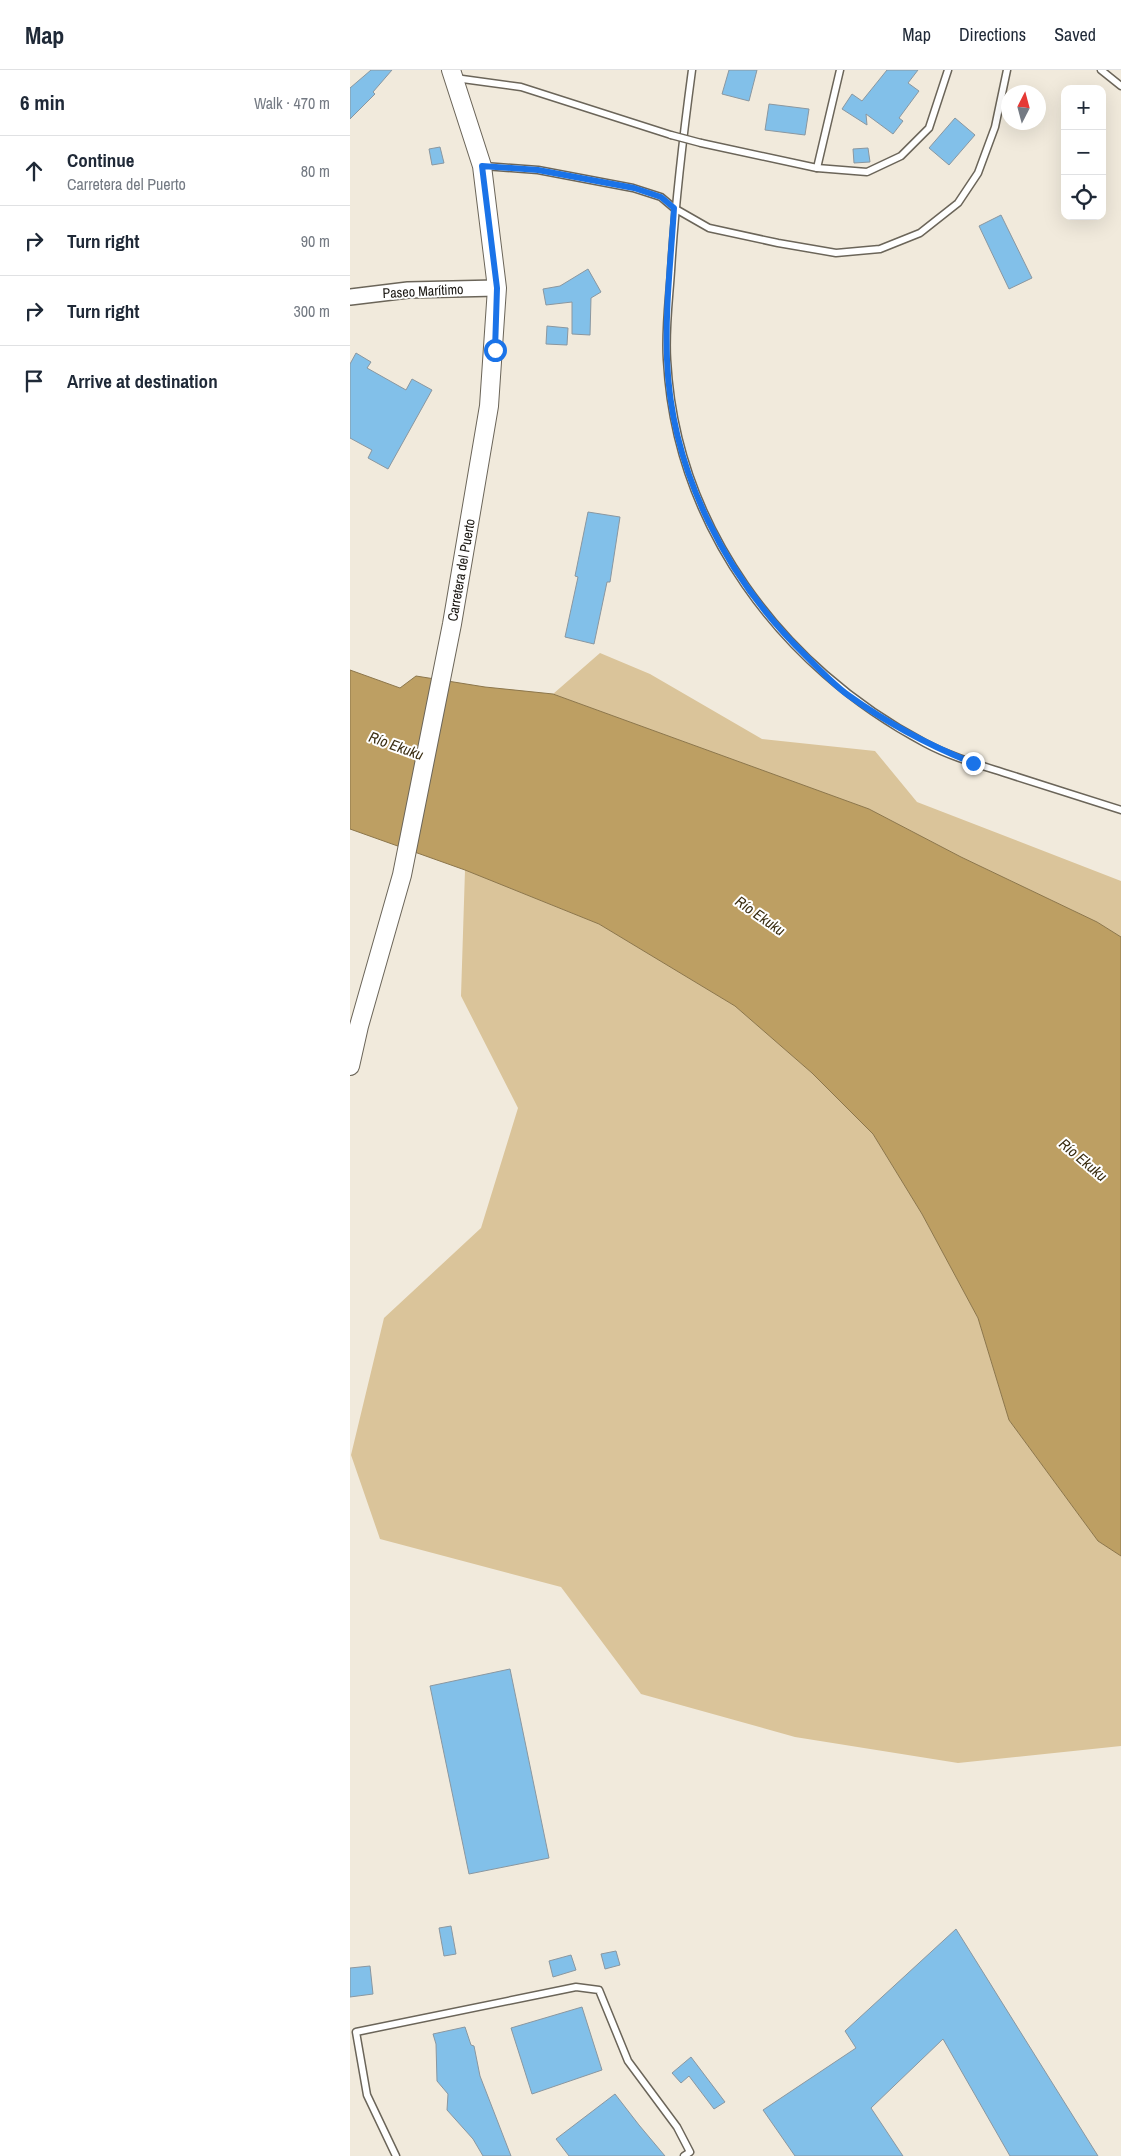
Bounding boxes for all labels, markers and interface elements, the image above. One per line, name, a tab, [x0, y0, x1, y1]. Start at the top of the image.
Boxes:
text: Map	[25, 19, 64, 51]
text: Map	[902, 22, 931, 47]
text: Directions	[959, 22, 1026, 47]
text: Saved	[1054, 22, 1096, 47]
north arrow	[1001, 85, 1046, 130]
map controls	[1061, 85, 1106, 220]
button: +	[1061, 85, 1106, 130]
text: 6 min	[20, 88, 65, 117]
text: Walk · 470 m	[254, 92, 330, 114]
button: −	[1061, 130, 1106, 175]
text: Continue	[67, 147, 135, 173]
icon: ahead	[20, 157, 48, 185]
text: 80 m	[301, 160, 330, 182]
text: Carretera del Puerto	[67, 173, 186, 195]
button: locate	[1061, 175, 1106, 220]
icon: right	[20, 227, 48, 255]
text: Turn right	[67, 228, 139, 254]
text: 90 m	[301, 230, 330, 252]
street label: Paseo Marítimo	[382, 280, 464, 302]
icon: right	[20, 297, 48, 325]
text: Turn right	[67, 298, 139, 324]
text: 300 m	[294, 300, 330, 322]
route start	[484, 339, 507, 362]
icon: arrive	[20, 367, 48, 395]
text: Arrive at destination	[67, 368, 218, 394]
street label: Carretera del Puerto	[443, 517, 479, 623]
water label: Río Ekuku	[366, 726, 427, 765]
route end	[962, 752, 985, 775]
water label: Río Ekuku	[731, 891, 790, 941]
water label: Río Ekuku	[1055, 1133, 1112, 1186]

